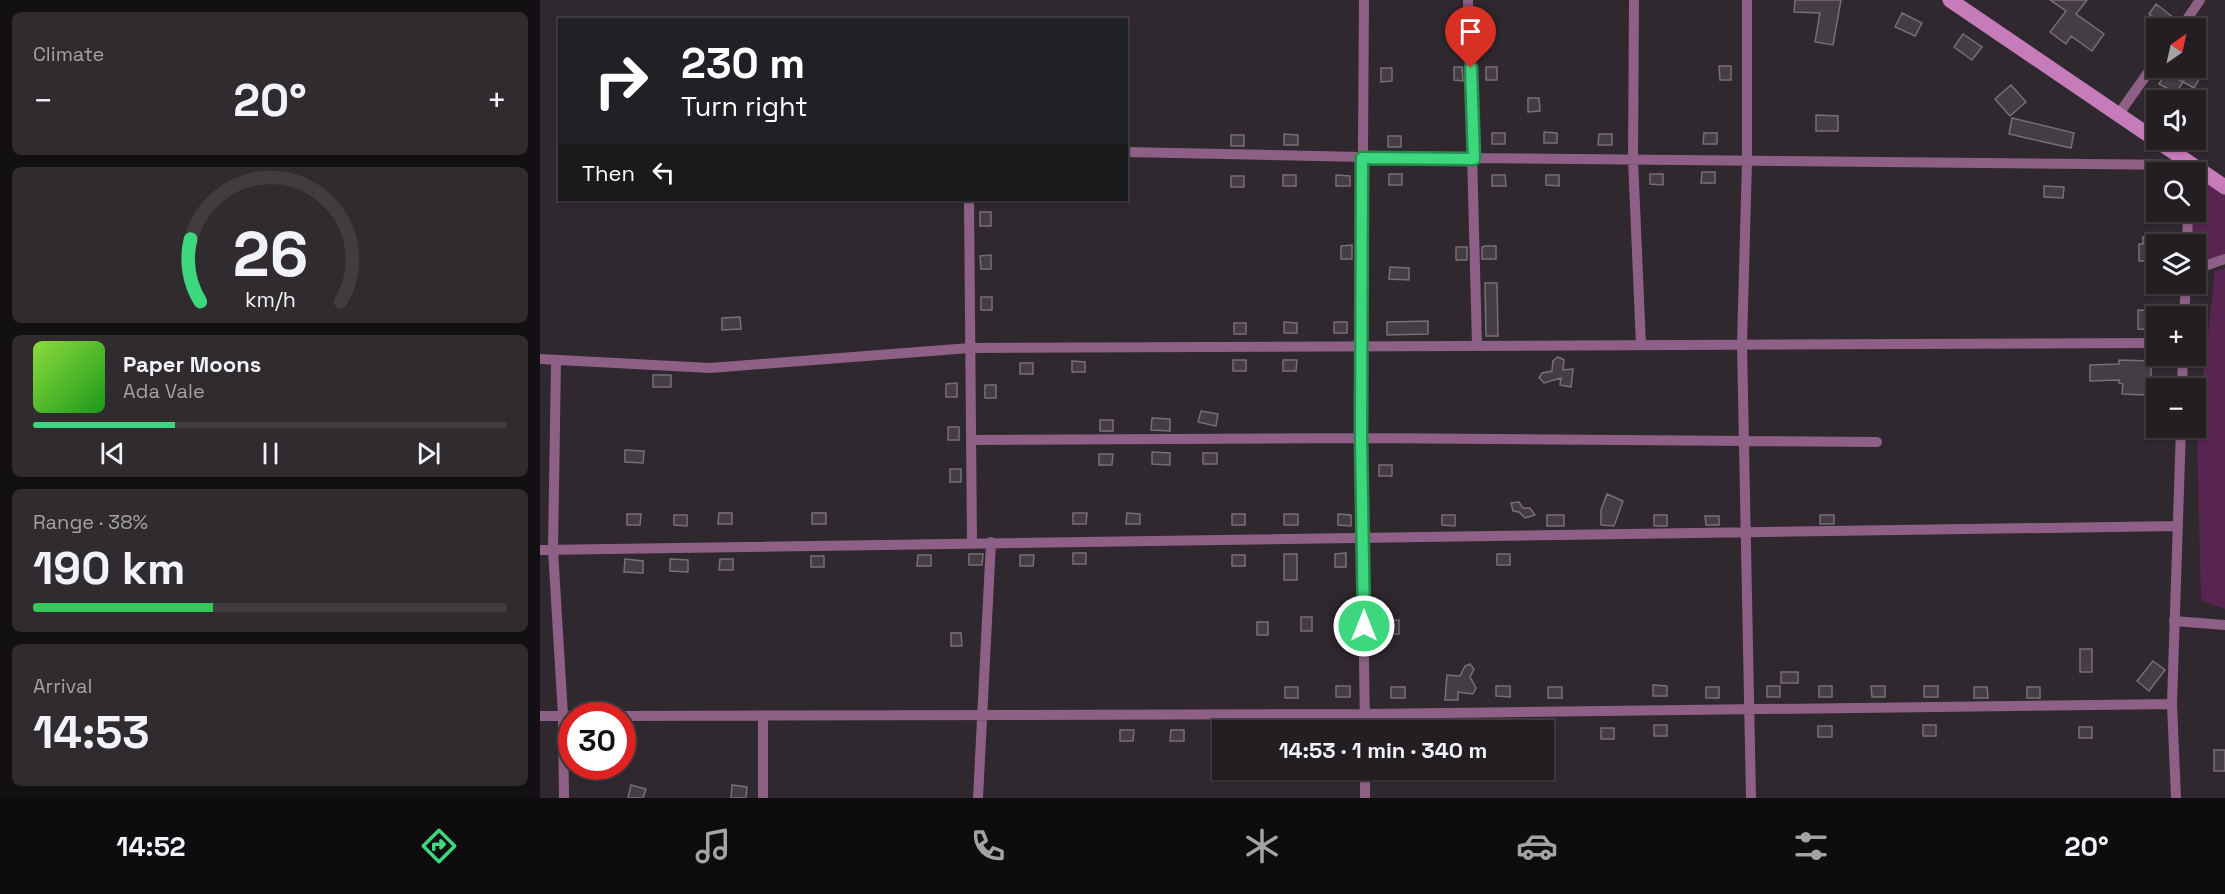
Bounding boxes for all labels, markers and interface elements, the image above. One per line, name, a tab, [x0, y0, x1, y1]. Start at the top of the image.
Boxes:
pin	[1445, 6, 1496, 68]
icon: arrive	[1454, 15, 1487, 48]
north arrow	[2146, 18, 2206, 78]
map controls	[2146, 18, 2206, 438]
text: 230 m	[681, 37, 805, 90]
text: Climate	[33, 41, 104, 67]
icon: right	[582, 42, 660, 120]
text: 20°	[233, 72, 307, 129]
text: −	[33, 80, 53, 122]
text: +	[487, 80, 507, 122]
text: Turn right	[681, 89, 808, 124]
button: sound	[2146, 90, 2206, 150]
icon: left	[647, 156, 680, 189]
text: Then	[582, 159, 635, 187]
button: search	[2146, 162, 2206, 222]
text: 26	[232, 215, 308, 294]
button: layers	[2146, 234, 2206, 294]
text: km/h	[244, 286, 296, 313]
button: +	[2146, 306, 2206, 366]
text: Paper Moons	[123, 350, 261, 378]
text: Ada Vale	[123, 378, 205, 404]
button: −	[2146, 378, 2206, 438]
icon: previous	[96, 437, 129, 470]
icon: pause	[254, 437, 287, 470]
icon: next	[412, 437, 445, 470]
text: Range · 38%	[33, 509, 148, 535]
text: 190 km	[33, 540, 186, 597]
position arrow	[1332, 594, 1396, 658]
text: Arrival	[33, 673, 92, 699]
speed limit sign: 30	[558, 702, 636, 780]
text: 14:53	[33, 704, 150, 761]
text: 14:53 · 1 min · 340 m	[1279, 736, 1487, 764]
icon: directions	[418, 825, 460, 867]
icon: music	[692, 825, 734, 867]
icon: phone	[967, 825, 1009, 867]
icon: climate	[1241, 825, 1283, 867]
icon: car	[1516, 825, 1558, 867]
icon: filters	[1790, 825, 1832, 867]
text: 14:52	[116, 829, 186, 864]
text: 20°	[2065, 829, 2109, 864]

